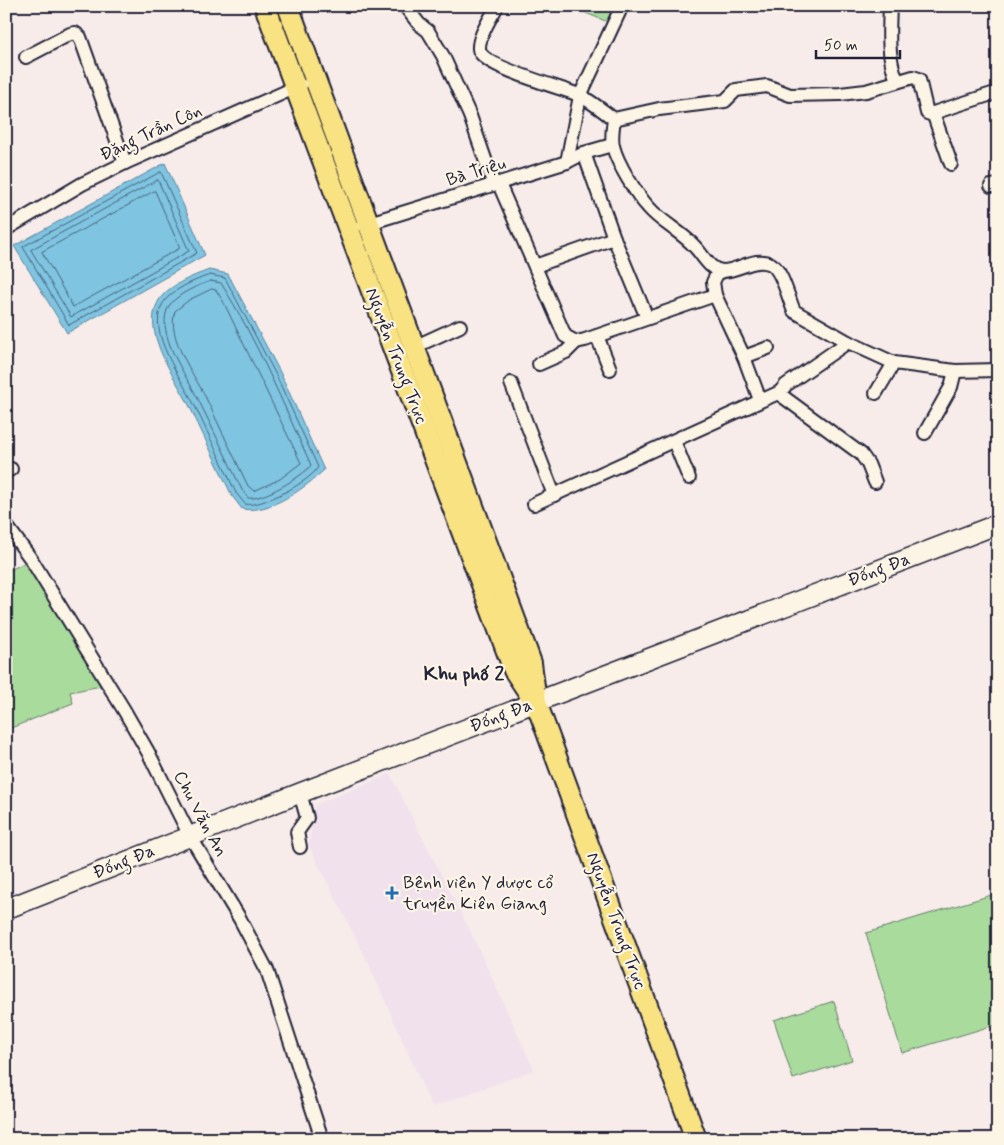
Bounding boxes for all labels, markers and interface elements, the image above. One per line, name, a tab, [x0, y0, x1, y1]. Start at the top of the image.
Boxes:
scale bar	[816, 28, 900, 60]
text: 50 m	[824, 36, 858, 56]
street label: Đặng Trần Côn	[96, 99, 207, 169]
street label: Bà Triệu	[443, 152, 509, 192]
street label: Nguyễn Trung Trực	[357, 285, 433, 428]
street label: Đống Đa	[844, 547, 914, 595]
district label: Khu phố 2	[424, 661, 505, 688]
street label: Đống Đa	[466, 693, 536, 741]
street label: Chu Văn An	[167, 767, 233, 861]
street label: Đống Đa	[89, 839, 159, 887]
street label: Nguyễn Trung Trực	[578, 849, 652, 993]
place label: Bệnh viện Y dược cổ truyền Kiên Giang	[402, 871, 553, 916]
marker: Bệnh viện Y dược cổ truyền Kiên Giang	[385, 886, 399, 900]

